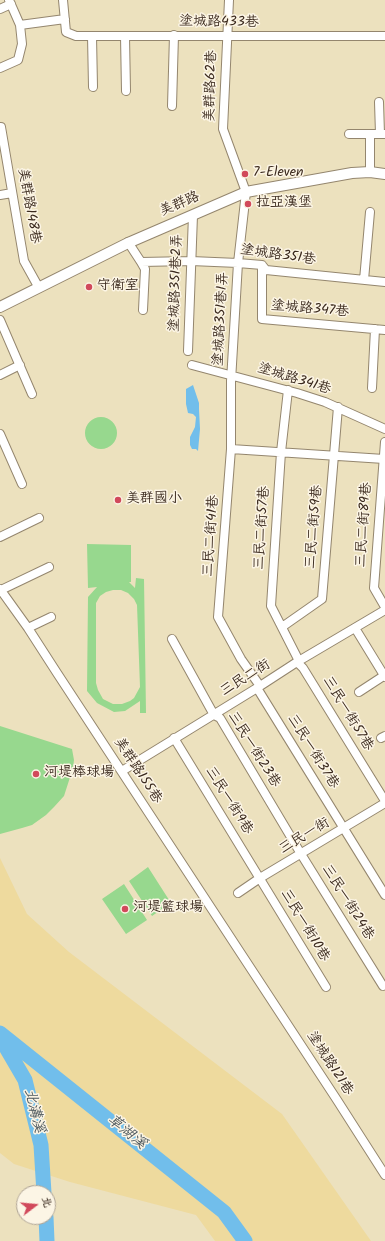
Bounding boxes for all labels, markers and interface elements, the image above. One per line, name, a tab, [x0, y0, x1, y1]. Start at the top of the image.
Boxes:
street label: 塗城路433巷	[179, 14, 259, 32]
street label: 美群路62巷	[202, 50, 222, 122]
place label: 7-Eleven	[253, 166, 303, 182]
street label: 美群路148巷	[13, 167, 43, 245]
marker: 7-Eleven	[240, 169, 250, 179]
street label: 美群路	[157, 189, 203, 221]
place label: 拉亞漢堡	[256, 196, 312, 212]
marker: 拉亞漢堡	[243, 199, 253, 209]
street label: 塗城路351巷2弄	[167, 234, 187, 332]
street label: 塗城路351巷	[239, 242, 317, 270]
street label: 塗城路351巷1弄	[211, 271, 233, 367]
place label: 守衛室	[97, 279, 139, 295]
marker: 守衛室	[84, 282, 94, 292]
street label: 塗城路347巷	[270, 298, 350, 322]
street label: 塗城路341巷	[255, 361, 333, 399]
street label: 三民二街89巷	[354, 482, 376, 568]
street label: 三民二街59巷	[303, 484, 327, 570]
street label: 三民二街57巷	[252, 486, 274, 570]
place label: 美群國小	[126, 492, 182, 508]
street label: 三民二街41巷	[201, 494, 223, 578]
marker: 美群國小	[113, 495, 123, 505]
street label: 三民二街	[218, 657, 274, 701]
street label: 三民一街57巷	[318, 674, 376, 754]
street label: 三民一街23巷	[223, 709, 283, 791]
street label: 三民一街37巷	[283, 712, 341, 792]
street label: 美群路155巷	[109, 735, 165, 807]
street label: 三民一街9巷	[201, 764, 255, 838]
place label: 河堤棒球場	[44, 766, 114, 782]
marker: 河堤棒球場	[31, 769, 41, 779]
street label: 三民一街	[277, 815, 333, 859]
street label: 三民一街24巷	[317, 862, 377, 944]
street label: 三民一街10巷	[276, 887, 332, 965]
place label: 河堤籃球場	[133, 901, 203, 917]
marker: 河堤籃球場	[120, 904, 130, 914]
street label: 塗城路121巷	[302, 1029, 356, 1099]
water label: 北溝溪	[19, 1087, 47, 1135]
water label: 草湖溪	[103, 1112, 149, 1154]
north arrow	[16, 1185, 56, 1225]
text: 北	[36, 1194, 57, 1210]

